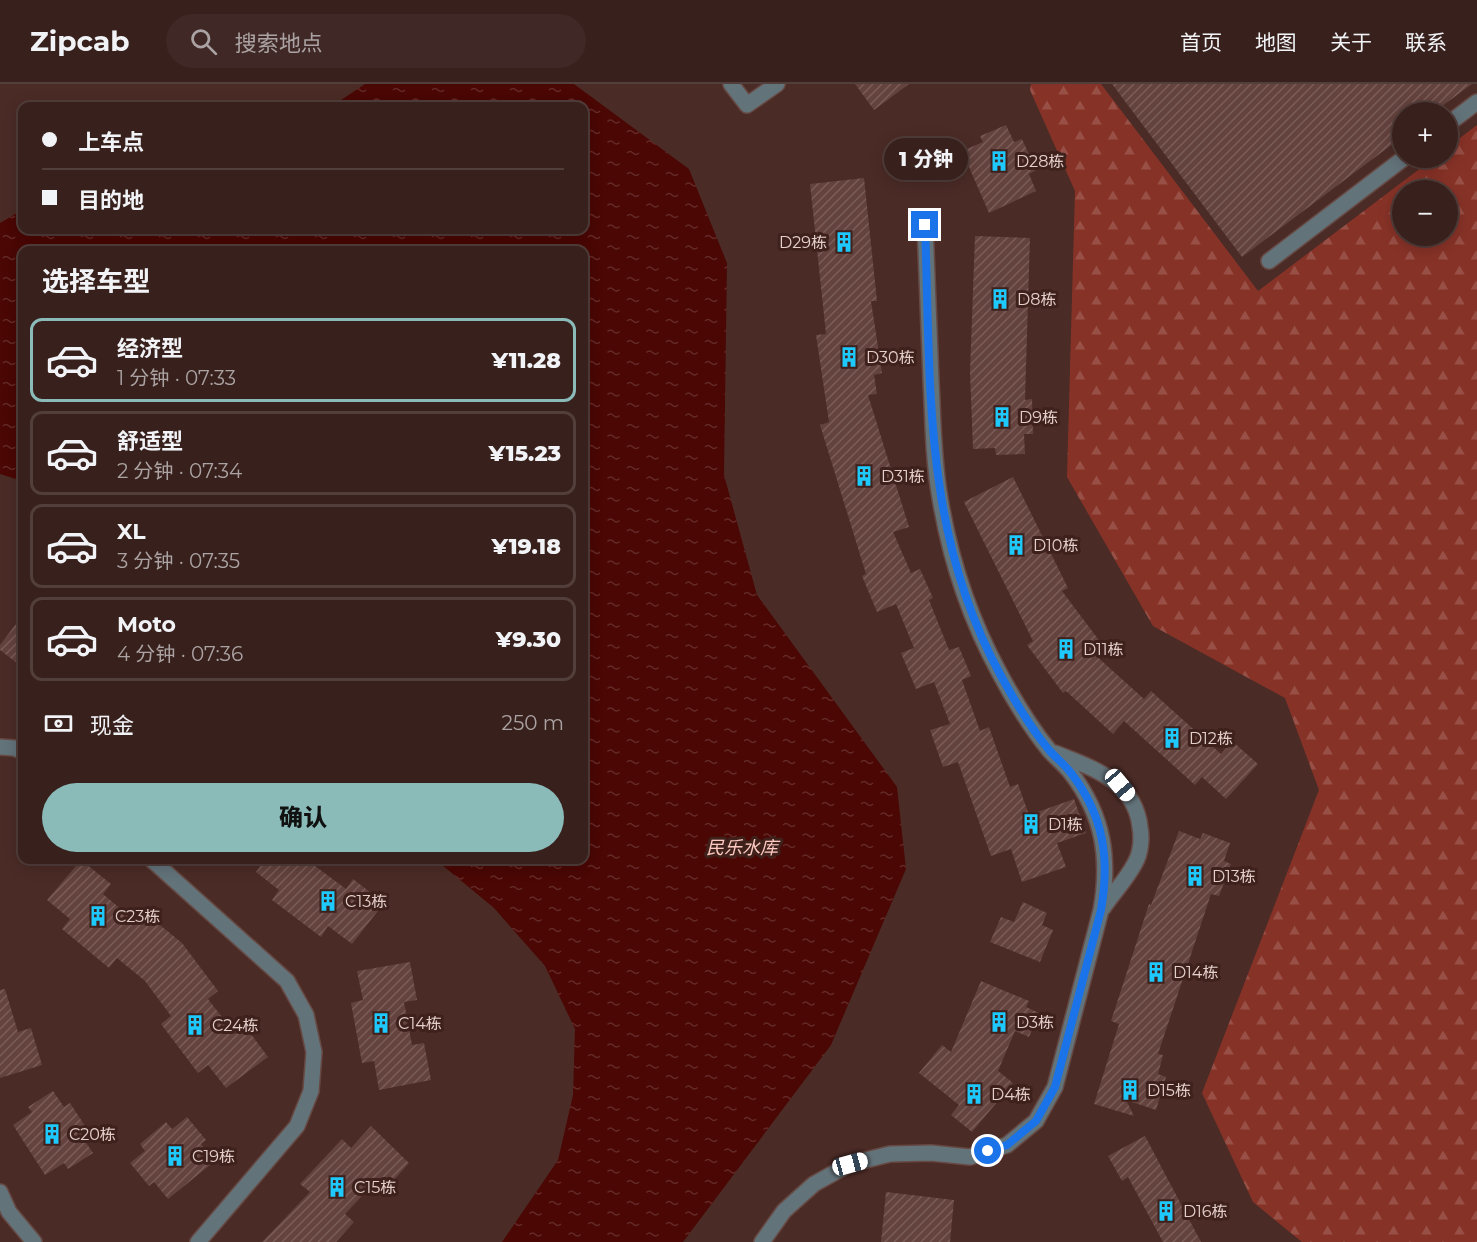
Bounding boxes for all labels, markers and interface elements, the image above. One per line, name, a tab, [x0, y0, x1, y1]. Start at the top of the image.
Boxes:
search box	[166, 14, 586, 68]
text: Zipcab	[30, 24, 130, 58]
icon: search	[187, 25, 220, 58]
text: 搜索地点	[235, 30, 323, 57]
text: 首页	[1180, 30, 1222, 55]
text: 地图	[1255, 30, 1297, 55]
text: 关于	[1330, 30, 1372, 55]
text: 联系	[1405, 30, 1447, 55]
map controls	[1392, 102, 1458, 246]
button: +	[1392, 102, 1458, 168]
text: 上车点	[78, 129, 144, 156]
callout: 1 分钟	[883, 138, 967, 180]
text: 1 分钟	[899, 147, 953, 171]
building icon: D28栋	[987, 149, 1011, 173]
place label: D28栋	[1016, 152, 1064, 171]
button: −	[1392, 180, 1458, 246]
text: 目的地	[78, 187, 144, 214]
route end	[911, 211, 938, 238]
building icon: D29栋	[832, 230, 856, 254]
place label: D29栋	[779, 233, 827, 252]
text: 选择车型	[42, 265, 150, 298]
building icon: D8栋	[988, 287, 1012, 311]
place label: D8栋	[1017, 290, 1056, 309]
icon: car	[45, 333, 99, 387]
text: 经济型	[117, 335, 183, 362]
building icon: D30栋	[837, 345, 861, 369]
text: ¥11.28	[492, 347, 561, 374]
place label: D30栋	[866, 348, 915, 367]
text: 1 分钟 · 07:33	[117, 366, 236, 390]
building icon: D9栋	[990, 405, 1014, 429]
place label: D9栋	[1019, 408, 1058, 427]
icon: car	[45, 426, 99, 480]
text: 舒适型	[117, 428, 183, 455]
text: ¥15.23	[489, 440, 561, 467]
text: 2 分钟 · 07:34	[117, 459, 242, 483]
building icon: D31栋	[852, 464, 876, 488]
place label: D31栋	[881, 467, 925, 486]
text: XL	[117, 518, 146, 545]
icon: car	[45, 519, 99, 573]
text: ¥19.18	[491, 533, 561, 560]
building icon: D10栋	[1004, 533, 1028, 557]
place label: D10栋	[1033, 536, 1078, 555]
text: 3 分钟 · 07:35	[117, 549, 240, 573]
text: Moto	[117, 611, 176, 638]
icon: car	[45, 612, 99, 666]
text: ¥9.30	[496, 626, 561, 653]
building icon: D11栋	[1054, 637, 1078, 661]
place label: D11栋	[1083, 640, 1124, 659]
text: 4 分钟 · 07:36	[117, 642, 243, 666]
icon: cash	[42, 707, 75, 740]
text: 250 m	[502, 711, 564, 735]
text: 现金	[90, 712, 134, 739]
building icon: D12栋	[1160, 726, 1184, 750]
place label: D12栋	[1189, 729, 1233, 748]
car	[1102, 765, 1138, 805]
button: 确认	[42, 783, 564, 852]
building icon: D1栋	[1019, 812, 1043, 836]
place label: D1栋	[1048, 815, 1083, 834]
water label: 民乐水库	[706, 837, 781, 859]
building icon: D13栋	[1183, 864, 1207, 888]
place label: D13栋	[1212, 867, 1256, 886]
building icon: C13栋	[316, 889, 340, 913]
place label: C13栋	[345, 892, 387, 911]
building icon: C23栋	[86, 904, 110, 928]
place label: C23栋	[115, 907, 160, 926]
building icon: D14栋	[1144, 960, 1168, 984]
place label: D14栋	[1173, 963, 1218, 982]
building icon: D3栋	[987, 1010, 1011, 1034]
building icon: C14栋	[369, 1011, 393, 1035]
building icon: C24栋	[183, 1013, 207, 1037]
place label: D3栋	[1016, 1013, 1054, 1032]
place label: C14栋	[398, 1014, 442, 1033]
place label: C24栋	[212, 1016, 259, 1035]
building icon: D15栋	[1118, 1078, 1142, 1102]
place label: D15栋	[1147, 1081, 1191, 1100]
building icon: D4栋	[962, 1082, 986, 1106]
place label: D4栋	[991, 1085, 1031, 1104]
building icon: C20栋	[40, 1122, 64, 1146]
place label: C20栋	[69, 1125, 116, 1144]
route start	[974, 1137, 1001, 1164]
building icon: C19栋	[163, 1144, 187, 1168]
place label: C19栋	[192, 1147, 235, 1166]
car	[830, 1151, 870, 1177]
building icon: C15栋	[325, 1175, 349, 1199]
place label: C15栋	[354, 1178, 396, 1197]
building icon: D16栋	[1154, 1199, 1178, 1223]
place label: D16栋	[1183, 1202, 1228, 1221]

